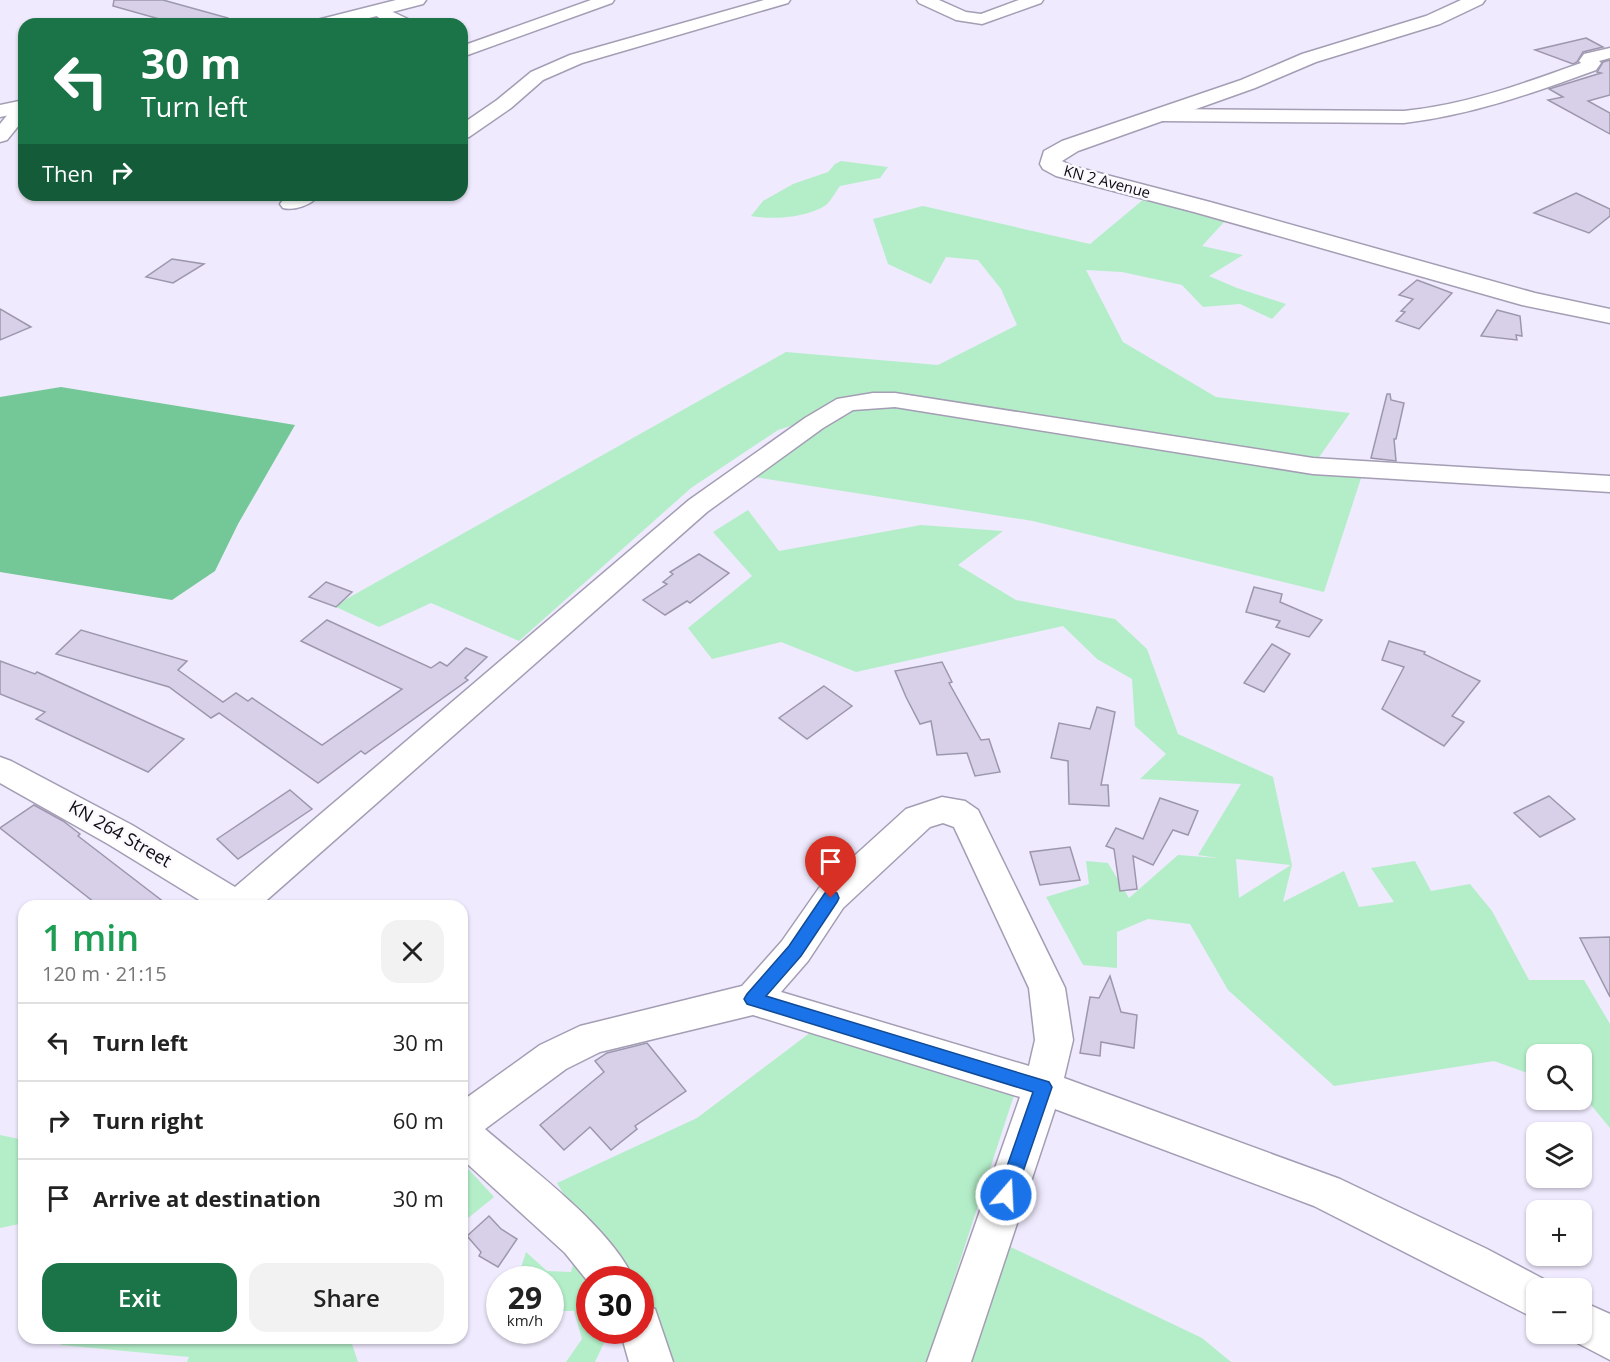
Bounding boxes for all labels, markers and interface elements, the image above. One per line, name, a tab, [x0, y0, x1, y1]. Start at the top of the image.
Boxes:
text: 30 m	[141, 34, 241, 91]
icon: left	[42, 42, 120, 120]
text: Turn left	[141, 88, 248, 125]
icon: right	[105, 156, 138, 189]
text: Then	[42, 158, 93, 188]
street label: KN 2 Avenue	[1062, 160, 1153, 202]
street label: KN 264 Street	[65, 794, 176, 872]
pin	[805, 836, 856, 898]
icon: arrive	[814, 845, 847, 878]
text: 1 min	[42, 913, 139, 962]
button: close	[381, 920, 444, 983]
text: 120 m · 21:15	[42, 960, 167, 987]
icon: left	[42, 1026, 75, 1059]
text: Turn left	[93, 1027, 188, 1057]
text: 30 m	[393, 1027, 444, 1057]
map controls	[1526, 1044, 1592, 1344]
button: search	[1526, 1044, 1592, 1110]
icon: right	[42, 1104, 75, 1137]
text: Turn right	[93, 1105, 204, 1135]
text: 60 m	[393, 1105, 444, 1135]
button: layers	[1526, 1122, 1592, 1188]
position arrow	[974, 1163, 1038, 1227]
icon: arrive	[42, 1182, 75, 1215]
text: Arrive at destination	[93, 1183, 321, 1213]
text: 30 m	[393, 1183, 444, 1213]
button: +	[1526, 1200, 1592, 1266]
button: Exit	[42, 1263, 237, 1332]
button: Share	[249, 1263, 444, 1332]
speed limit sign: 30	[576, 1266, 654, 1344]
text: 29	[508, 1277, 542, 1318]
button: −	[1526, 1278, 1592, 1344]
text: km/h	[507, 1310, 543, 1330]

